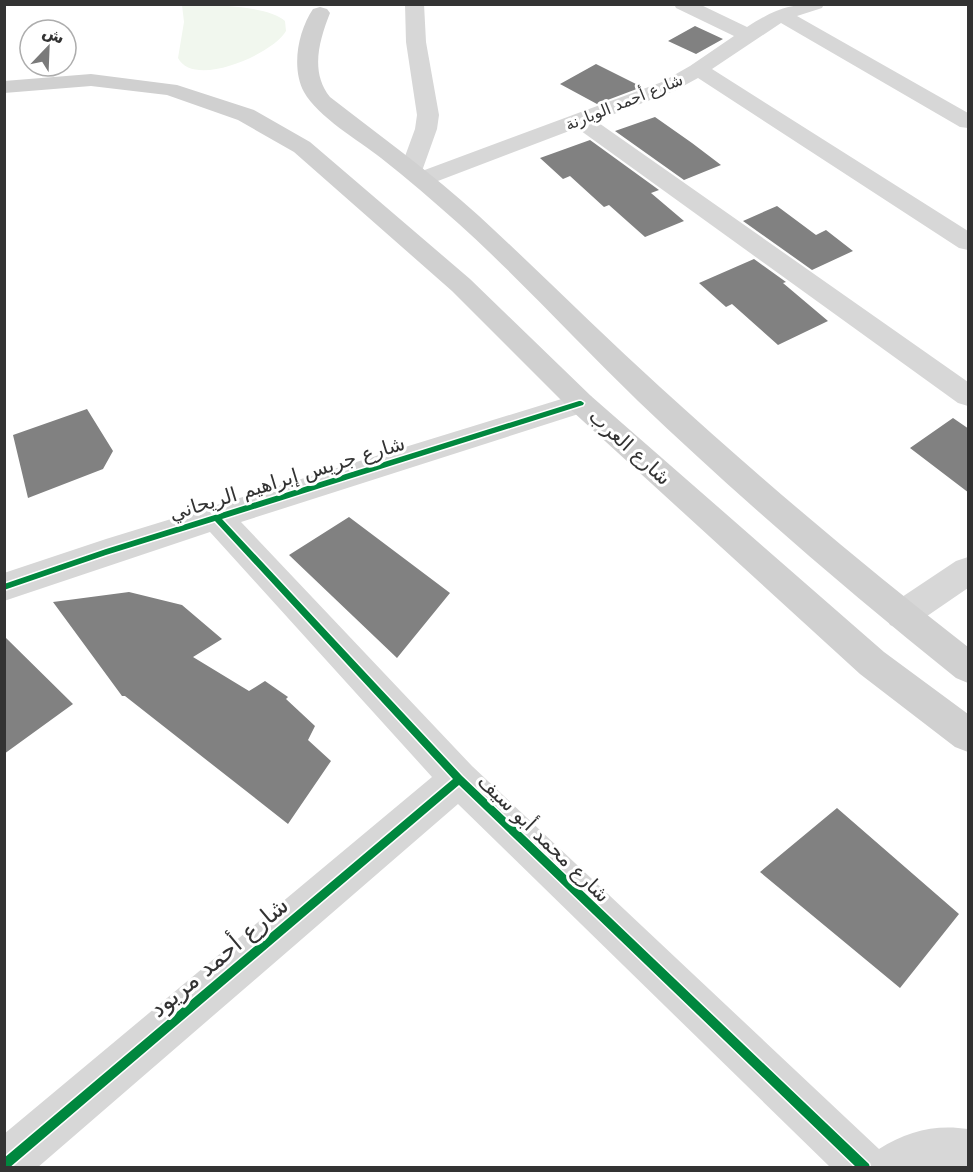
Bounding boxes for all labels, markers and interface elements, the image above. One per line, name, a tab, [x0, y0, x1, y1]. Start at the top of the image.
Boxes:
north arrow	[18, 18, 78, 78]
text: ش	[40, 22, 68, 48]
street label: شارع أحمد الوبارنة	[562, 69, 686, 135]
street label: شارع العرب	[584, 404, 676, 490]
street label: شارع جريس إبراهيم الريحاني	[166, 431, 408, 526]
street label: شارع محمد أبو سيف	[473, 768, 616, 907]
street label: شارع أحمد مريود	[143, 889, 294, 1023]

